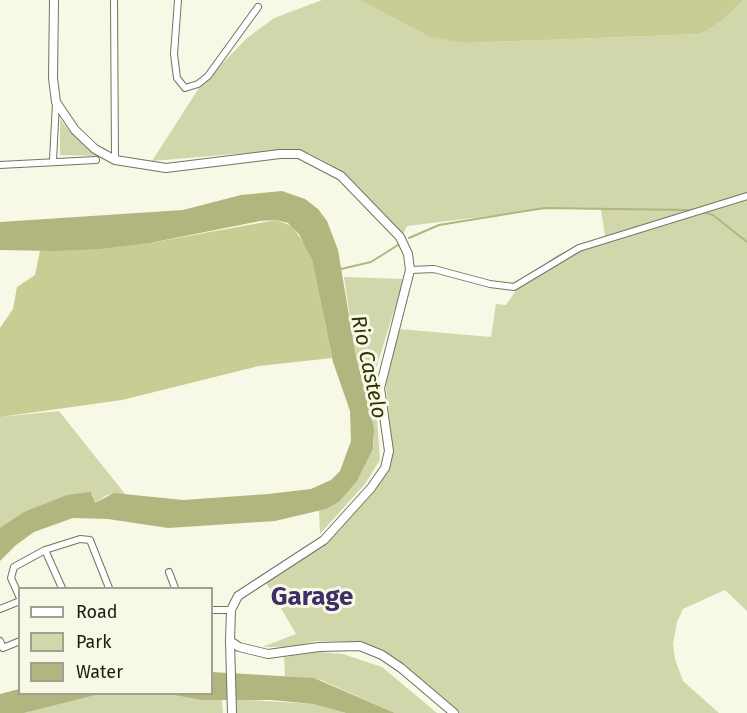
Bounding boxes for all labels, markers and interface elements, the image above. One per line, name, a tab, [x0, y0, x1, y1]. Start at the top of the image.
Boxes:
water label: Rio Castelo	[345, 313, 391, 421]
district label: Garage	[271, 582, 353, 614]
legend	[18, 587, 213, 695]
text: Road	[76, 601, 118, 623]
text: Park	[76, 631, 111, 653]
text: Water	[76, 661, 123, 683]

